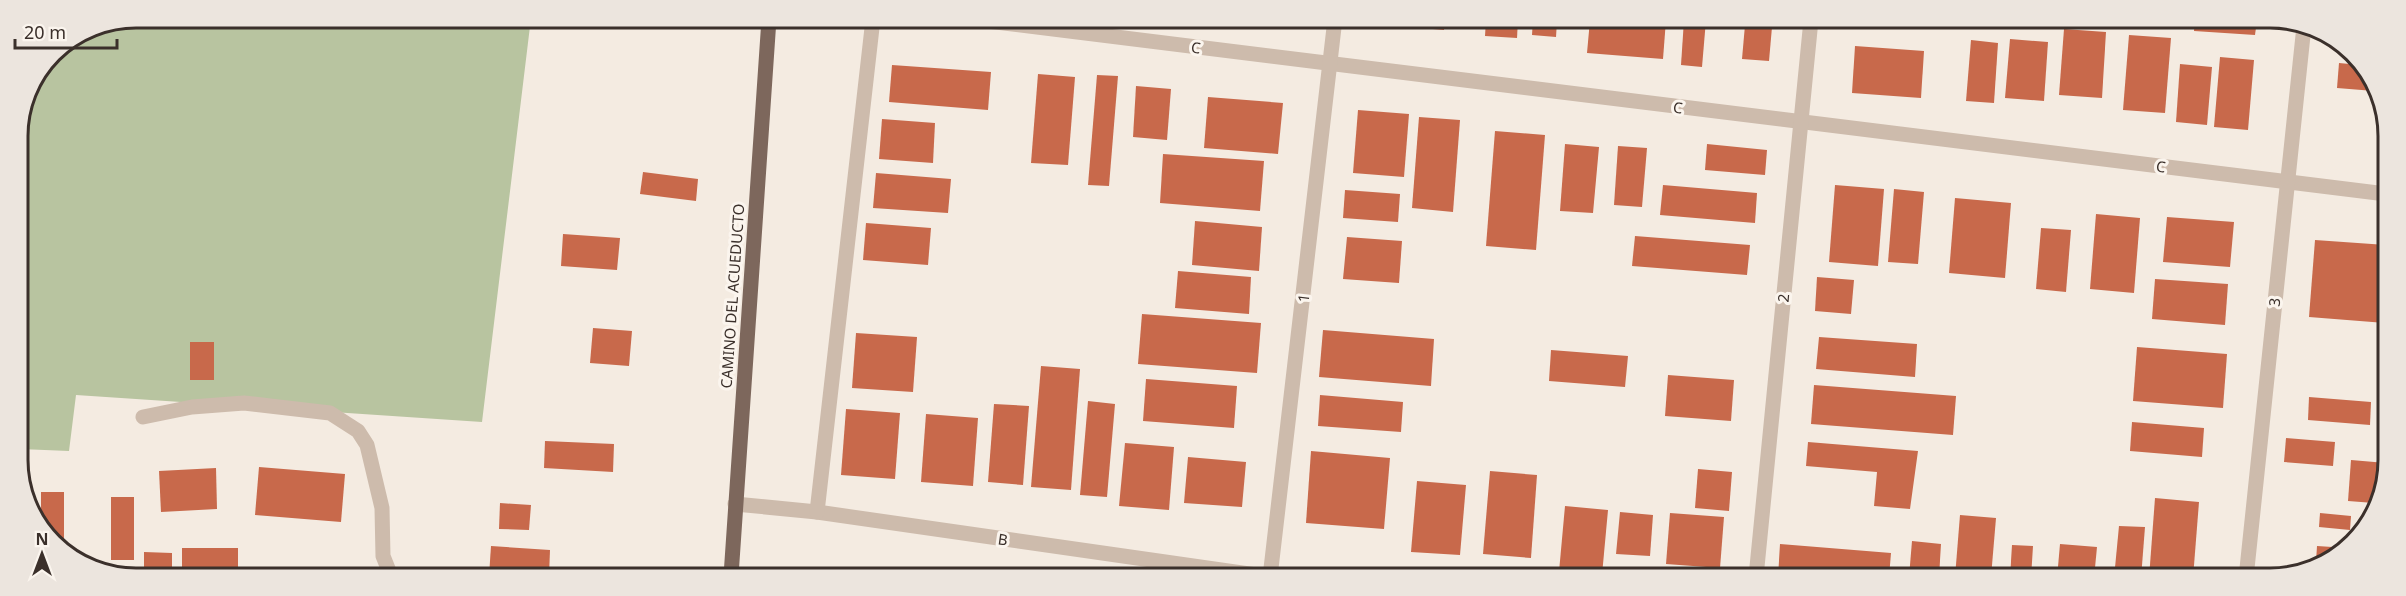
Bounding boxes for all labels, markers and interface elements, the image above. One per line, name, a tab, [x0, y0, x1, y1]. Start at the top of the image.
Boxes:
scale bar	[15, 12, 117, 50]
text: 20 m	[24, 20, 66, 44]
street label: C	[1190, 36, 1202, 58]
street label: C	[1672, 96, 1684, 118]
street label: C	[2155, 155, 2167, 177]
street label: CAMINO DEL ACUEDUCTO	[716, 203, 748, 389]
street label: 1	[1293, 293, 1313, 303]
street label: 2	[1773, 293, 1793, 303]
street label: 3	[2264, 297, 2284, 307]
north arrow	[12, 524, 72, 584]
text: N	[35, 528, 49, 550]
street label: B	[997, 528, 1009, 550]

